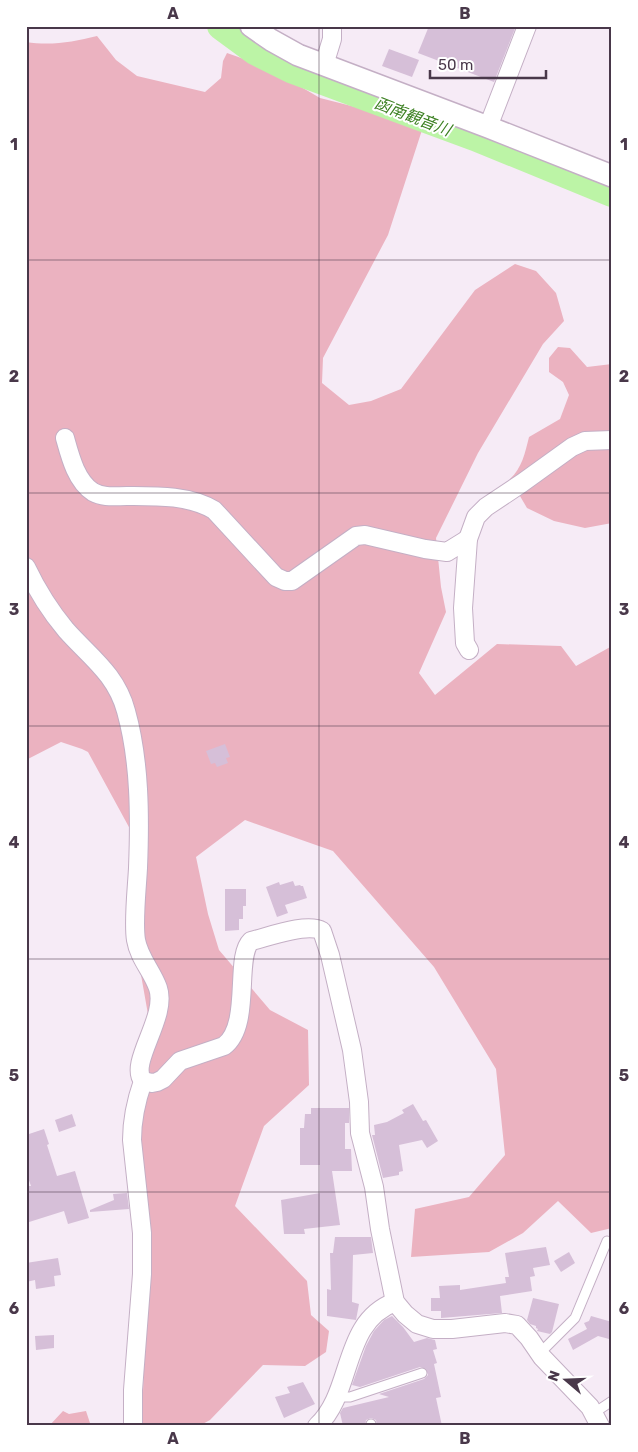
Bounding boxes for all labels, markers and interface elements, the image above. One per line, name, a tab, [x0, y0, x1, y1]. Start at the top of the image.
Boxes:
text: A	[167, 4, 179, 23]
text: B	[459, 4, 471, 23]
scale bar	[430, 48, 547, 80]
text: 50 m	[438, 56, 473, 74]
water label: 函南観音川	[372, 93, 455, 140]
text: 1	[10, 135, 18, 154]
text: 1	[620, 135, 628, 154]
text: 2	[9, 367, 19, 386]
text: 2	[619, 367, 629, 386]
text: 3	[9, 600, 19, 619]
text: 3	[619, 600, 629, 619]
text: 4	[9, 833, 20, 852]
text: 4	[619, 833, 630, 852]
text: 5	[9, 1066, 19, 1085]
text: 5	[619, 1066, 629, 1085]
text: 6	[9, 1299, 19, 1318]
text: 6	[619, 1299, 629, 1318]
north arrow	[540, 1354, 590, 1404]
text: N	[545, 1368, 564, 1383]
text: A	[167, 1429, 179, 1448]
text: B	[459, 1429, 471, 1448]

